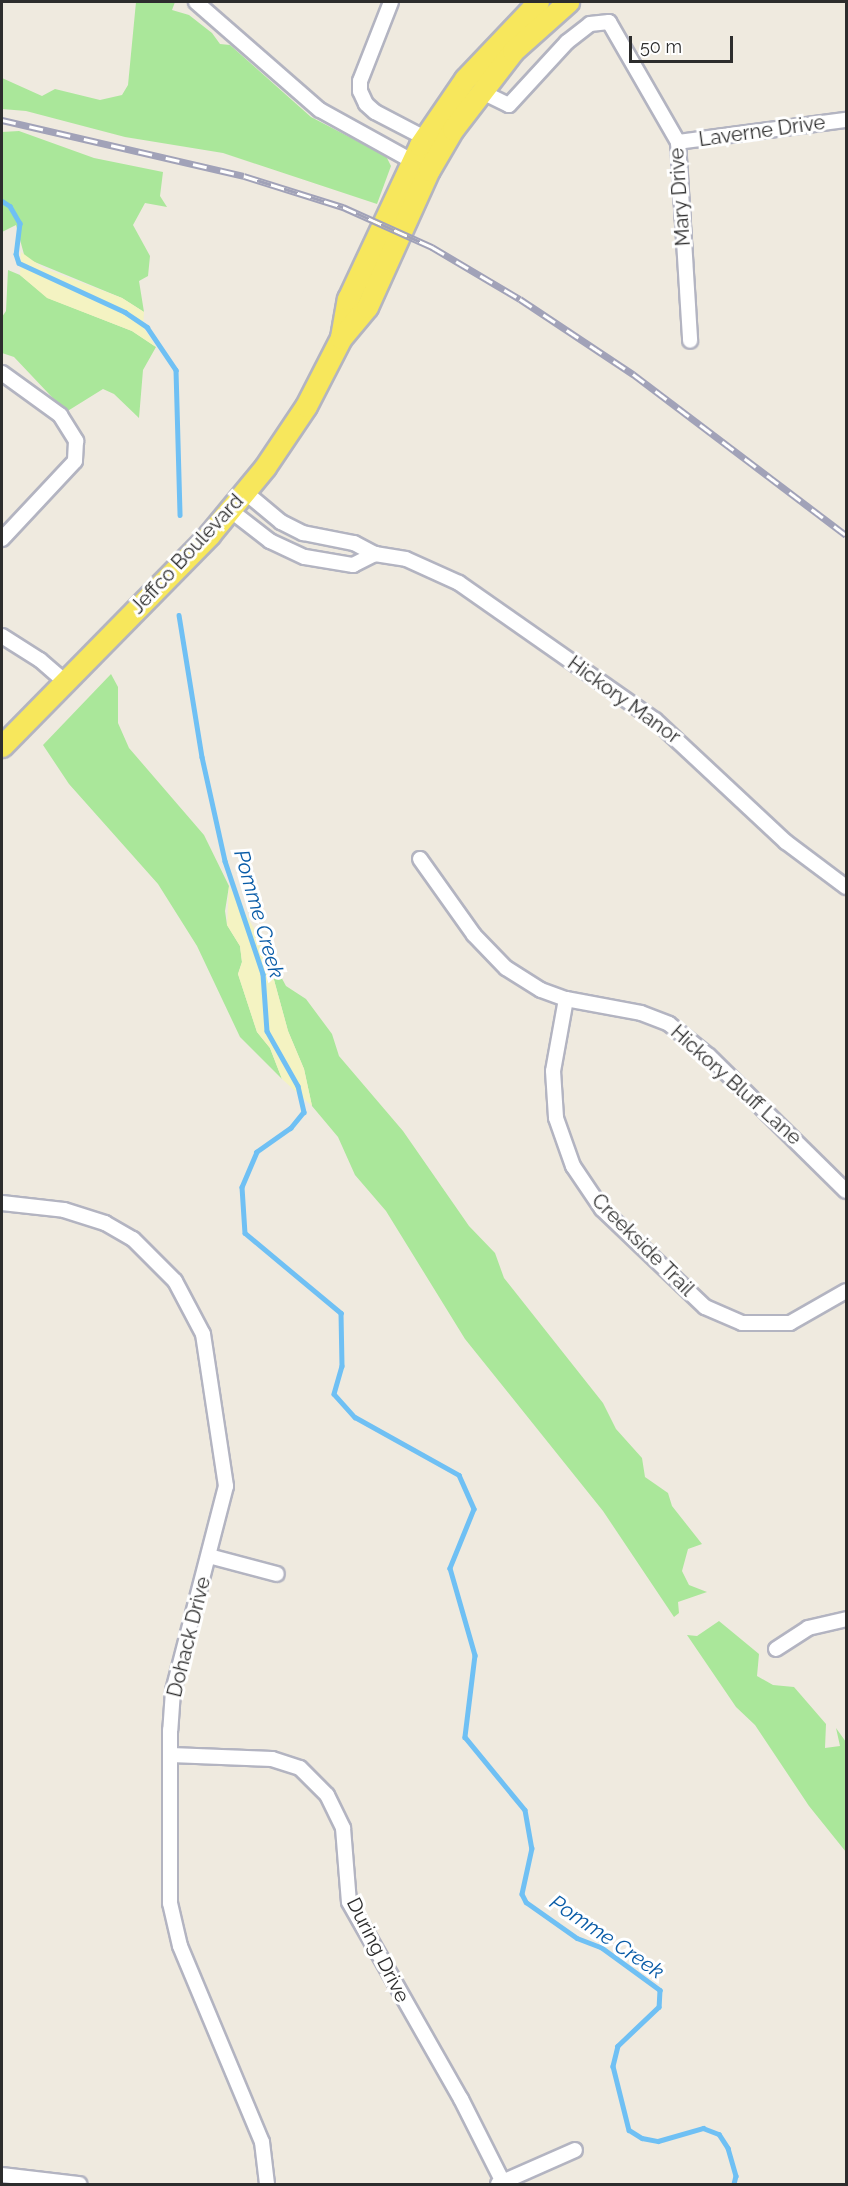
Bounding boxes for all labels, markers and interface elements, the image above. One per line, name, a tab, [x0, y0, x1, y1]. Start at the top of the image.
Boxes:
scale bar	[632, 24, 736, 62]
text: 50 m	[640, 36, 682, 57]
street label: Laverne Drive	[697, 110, 827, 152]
street label: Mary Drive	[665, 147, 695, 247]
street label: Jeffco Boulevard	[125, 489, 249, 619]
street label: Hickory Manor	[563, 651, 685, 749]
water label: Pomme Creek	[229, 847, 289, 981]
street label: Hickory Bluff Lane	[665, 1020, 807, 1150]
street label: Creekside Trail	[586, 1188, 700, 1302]
street label: Dohack Drive	[162, 1574, 216, 1700]
water label: Pomme Creek	[545, 1890, 669, 1984]
street label: During Drive	[341, 1894, 415, 2006]

